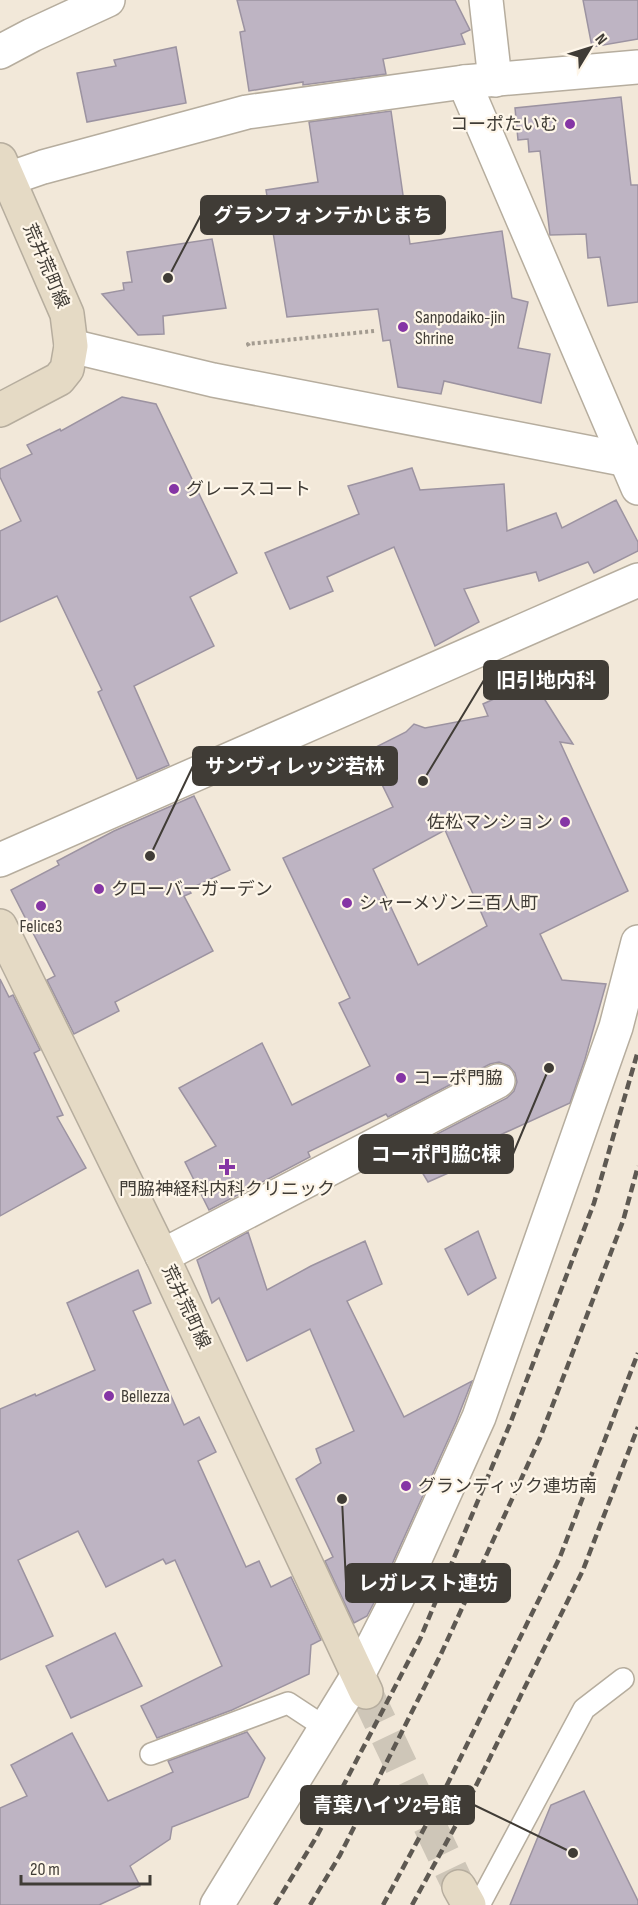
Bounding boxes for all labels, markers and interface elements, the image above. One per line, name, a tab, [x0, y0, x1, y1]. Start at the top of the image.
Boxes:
north arrow	[560, 18, 620, 78]
text: N	[591, 30, 611, 49]
place label: コーポたいむ	[450, 114, 558, 135]
marker: コーポたいむ	[563, 117, 577, 131]
callout: グランフォンテかじまち	[201, 196, 445, 234]
text: グランフォンテかじまち	[213, 204, 433, 228]
street label: 荒井荒町線	[19, 220, 73, 312]
place label: Sanpodaiko-jin Shrine	[415, 307, 505, 349]
marker: Sanpodaiko-jin Shrine	[396, 320, 410, 334]
place label: グレースコート	[186, 479, 311, 500]
marker: グレースコート	[167, 482, 181, 496]
callout: 旧引地内科	[484, 661, 608, 699]
text: 旧引地内科	[496, 669, 596, 693]
callout: サンヴィレッジ若林	[193, 747, 397, 785]
text: サンヴィレッジ若林	[205, 755, 385, 779]
place label: 佐松マンション	[427, 812, 553, 833]
marker: 佐松マンション	[558, 815, 572, 829]
place label: クローバーガーデン	[111, 879, 273, 900]
marker: クローバーガーデン	[92, 882, 106, 896]
place label: シャーメゾン三百人町	[359, 893, 538, 914]
marker: シャーメゾン三百人町	[340, 896, 354, 910]
marker: Felice3	[34, 899, 48, 913]
place label: Felice3	[20, 916, 62, 937]
place label: コーポ門脇	[413, 1068, 503, 1089]
marker: コーポ門脇	[394, 1071, 408, 1085]
callout: コーポ門脇C棟	[359, 1135, 513, 1173]
text: コーポ門脇C棟	[371, 1143, 501, 1167]
marker: 門脇神経科内科クリニック	[218, 1158, 236, 1176]
place label: 門脇神経科内科クリニック	[119, 1179, 335, 1200]
street label: 荒井荒町線	[157, 1262, 215, 1352]
place label: Bellezza	[121, 1386, 170, 1407]
marker: Bellezza	[102, 1389, 116, 1403]
place label: グランティック連坊南	[418, 1476, 597, 1497]
marker: グランティック連坊南	[399, 1479, 413, 1493]
callout: レガレスト連坊	[346, 1564, 510, 1602]
text: レガレスト連坊	[358, 1572, 498, 1596]
callout: 青葉ハイツ2号館	[301, 1786, 474, 1824]
text: 青葉ハイツ2号館	[313, 1794, 461, 1818]
scale bar	[21, 1848, 150, 1886]
text: 20 m	[30, 1859, 60, 1880]

